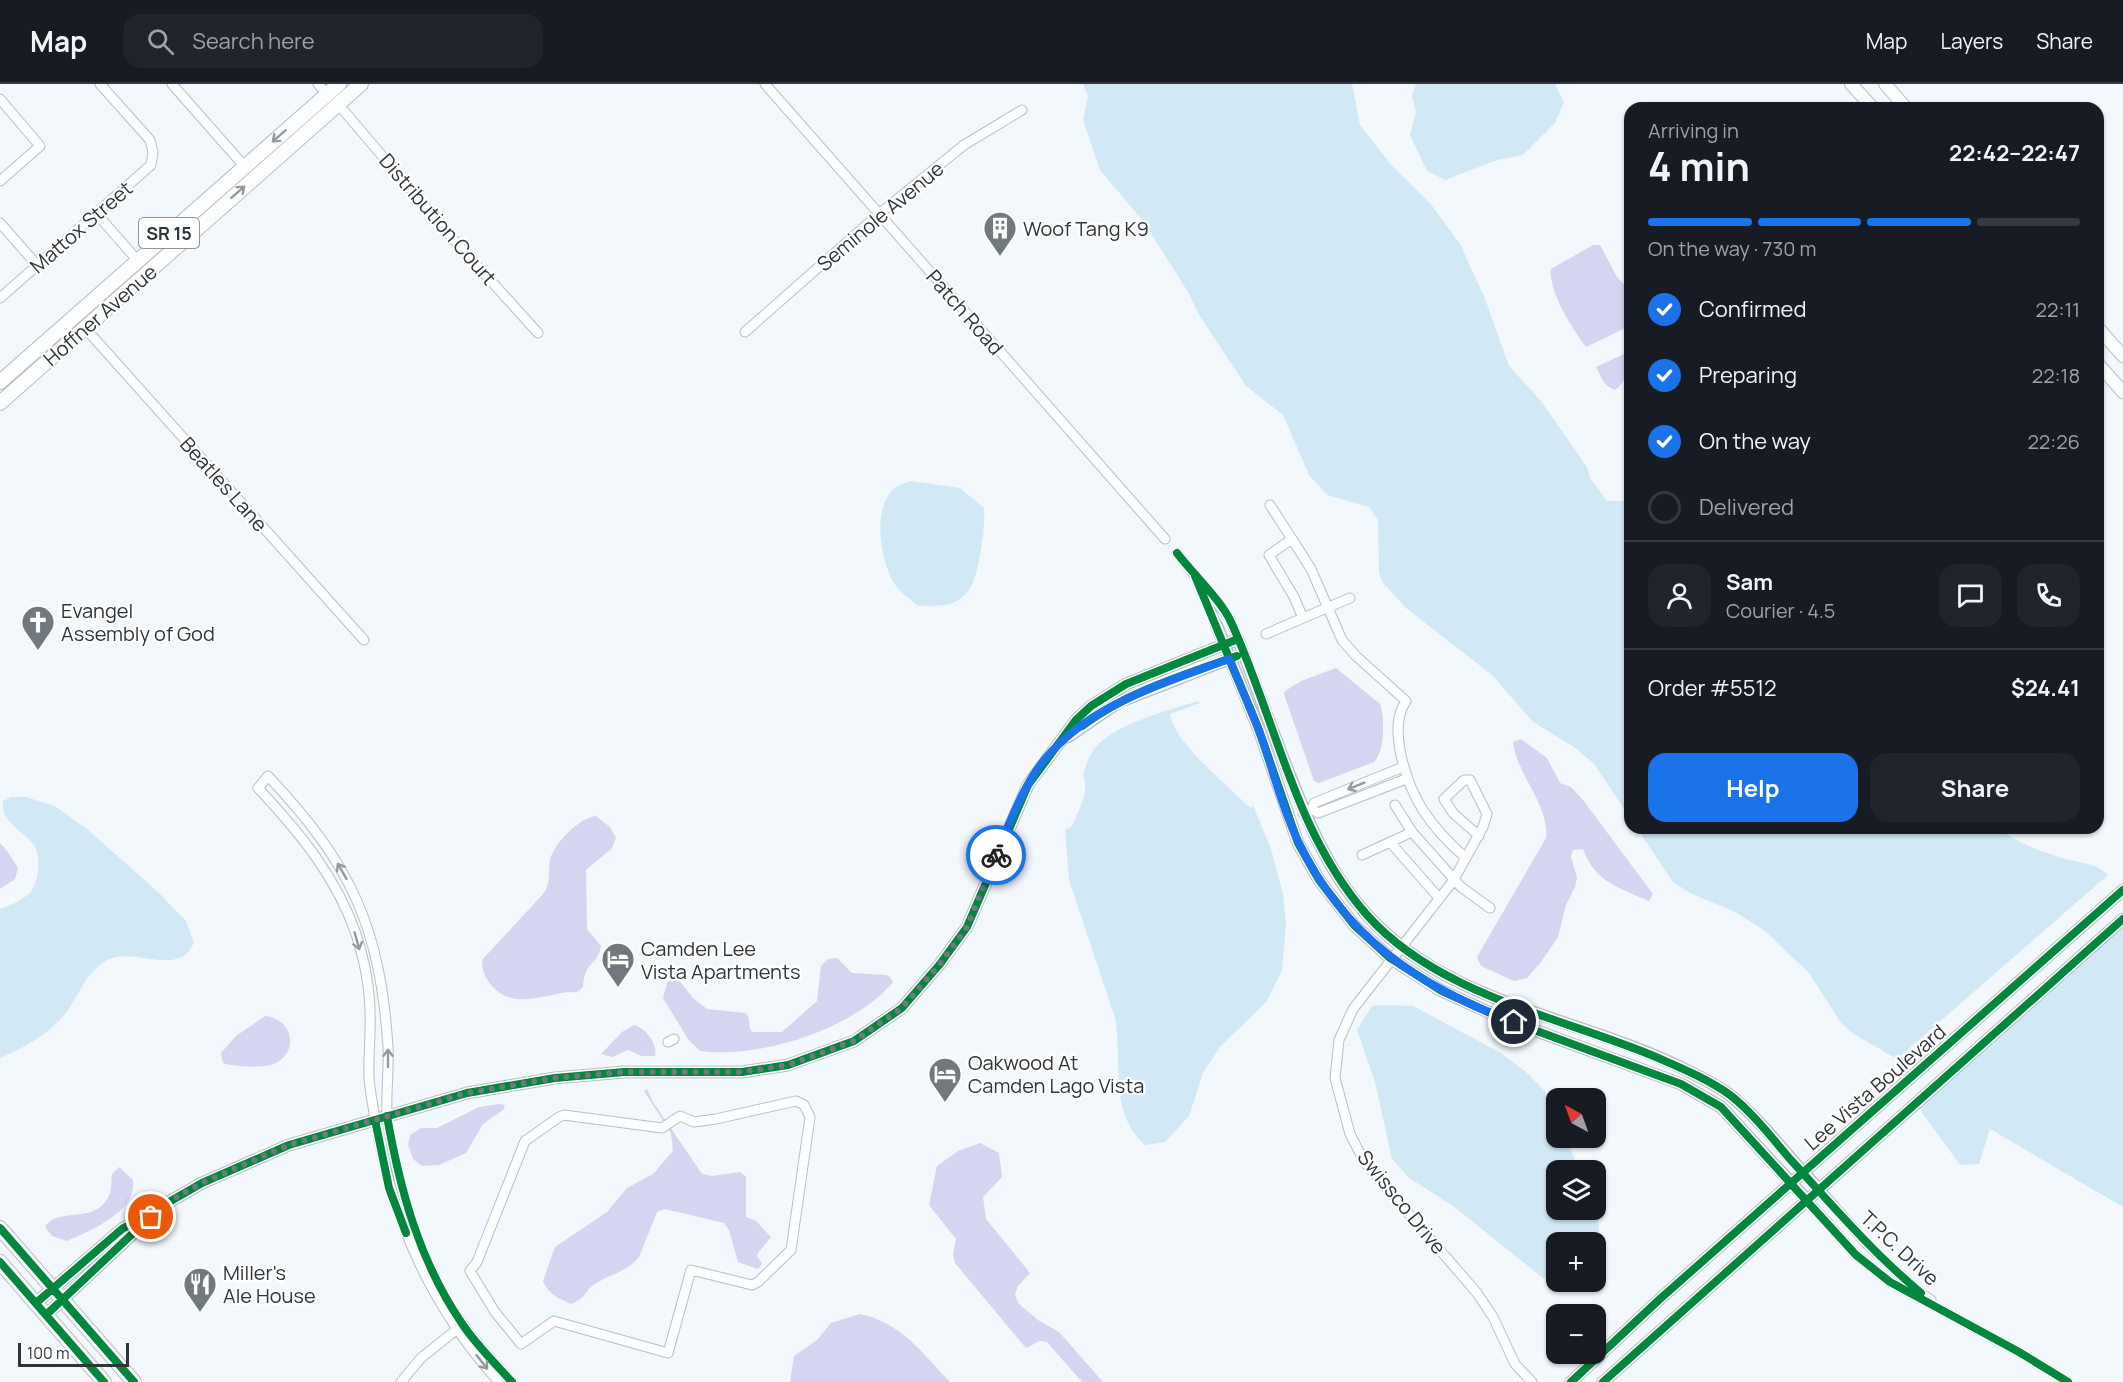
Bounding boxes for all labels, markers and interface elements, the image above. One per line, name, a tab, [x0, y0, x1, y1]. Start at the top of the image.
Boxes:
search box	[123, 14, 543, 68]
text: Map	[30, 22, 87, 60]
icon: search	[144, 25, 177, 58]
text: Search here	[192, 26, 315, 56]
text: Map	[1866, 27, 1907, 55]
text: Layers	[1940, 27, 2003, 55]
text: Share	[2036, 27, 2093, 55]
text: Arriving in	[1648, 117, 1739, 144]
one-way arrow	[272, 129, 287, 143]
text: 22:42–22:47	[1949, 138, 2080, 168]
text: 4 min	[1648, 139, 1750, 193]
street label: Distribution Court	[373, 148, 503, 290]
street label: Seminole Avenue	[811, 155, 949, 277]
street label: Mattox Street	[24, 175, 138, 279]
one-way arrow	[231, 185, 246, 199]
building icon: Woof Tang K9	[982, 210, 1018, 257]
place label: Woof Tang K9	[1023, 215, 1149, 242]
road number: SR 15	[139, 218, 199, 248]
text: On the way · 730 m	[1648, 235, 1817, 262]
street label: Hoffner Avenue	[38, 258, 162, 372]
street label: Patch Road	[920, 264, 1010, 360]
icon: check	[1648, 293, 1681, 326]
text: Confirmed	[1699, 294, 1807, 324]
text: 22:11	[2036, 296, 2080, 323]
icon: check	[1648, 359, 1681, 392]
text: Preparing	[1699, 360, 1797, 390]
text: 22:18	[2032, 362, 2080, 389]
icon: check	[1648, 425, 1681, 458]
text: On the way	[1699, 426, 1811, 456]
text: 22:26	[2027, 428, 2080, 455]
street label: Beatles Lane	[174, 431, 274, 537]
text: Delivered	[1699, 492, 1794, 522]
button: person	[1648, 564, 1711, 627]
button: chat	[1939, 564, 2002, 627]
button: phone	[2017, 564, 2080, 627]
text: Sam	[1726, 567, 1773, 597]
place label: Evangel Assembly of God	[61, 597, 215, 647]
text: Courier · 4.5	[1726, 597, 1835, 624]
church icon: Evangel Assembly of God	[20, 604, 56, 651]
text: Order #5512	[1648, 673, 1777, 703]
text: $24.41	[2011, 673, 2080, 703]
button: Help	[1648, 753, 1858, 822]
button: Share	[1870, 753, 2080, 822]
one-way arrow	[1347, 782, 1365, 793]
courier	[966, 825, 1026, 885]
icon: bike	[980, 839, 1013, 872]
one-way arrow	[336, 863, 348, 880]
one-way arrow	[352, 931, 363, 950]
place label: Camden Lee Vista Apartments	[641, 935, 800, 985]
hotel icon: Camden Lee Vista Apartments	[600, 941, 636, 988]
pin	[1488, 996, 1539, 1047]
icon: home	[1497, 1005, 1530, 1038]
street label: Lee Vista Boulevard	[1799, 1018, 1951, 1156]
one-way arrow	[382, 1048, 394, 1068]
place label: Oakwood At Camden Lago Vista	[968, 1049, 1144, 1099]
hotel icon: Oakwood At Camden Lago Vista	[927, 1056, 963, 1103]
north arrow	[1546, 1088, 1606, 1148]
map controls	[1546, 1088, 1606, 1364]
street label: Swissco Drive	[1352, 1144, 1452, 1260]
button: layers	[1546, 1160, 1606, 1220]
pin	[125, 1191, 176, 1242]
icon: bag	[134, 1200, 167, 1233]
street label: T.P.C. Drive	[1855, 1205, 1945, 1291]
button: +	[1546, 1232, 1606, 1292]
place label: Miller's Ale House	[223, 1259, 316, 1309]
restaurant icon: Miller's Ale House	[182, 1266, 218, 1313]
button: −	[1546, 1304, 1606, 1364]
scale bar	[18, 1340, 129, 1368]
text: 100 m	[27, 1342, 70, 1364]
one-way arrow	[476, 1354, 489, 1370]

